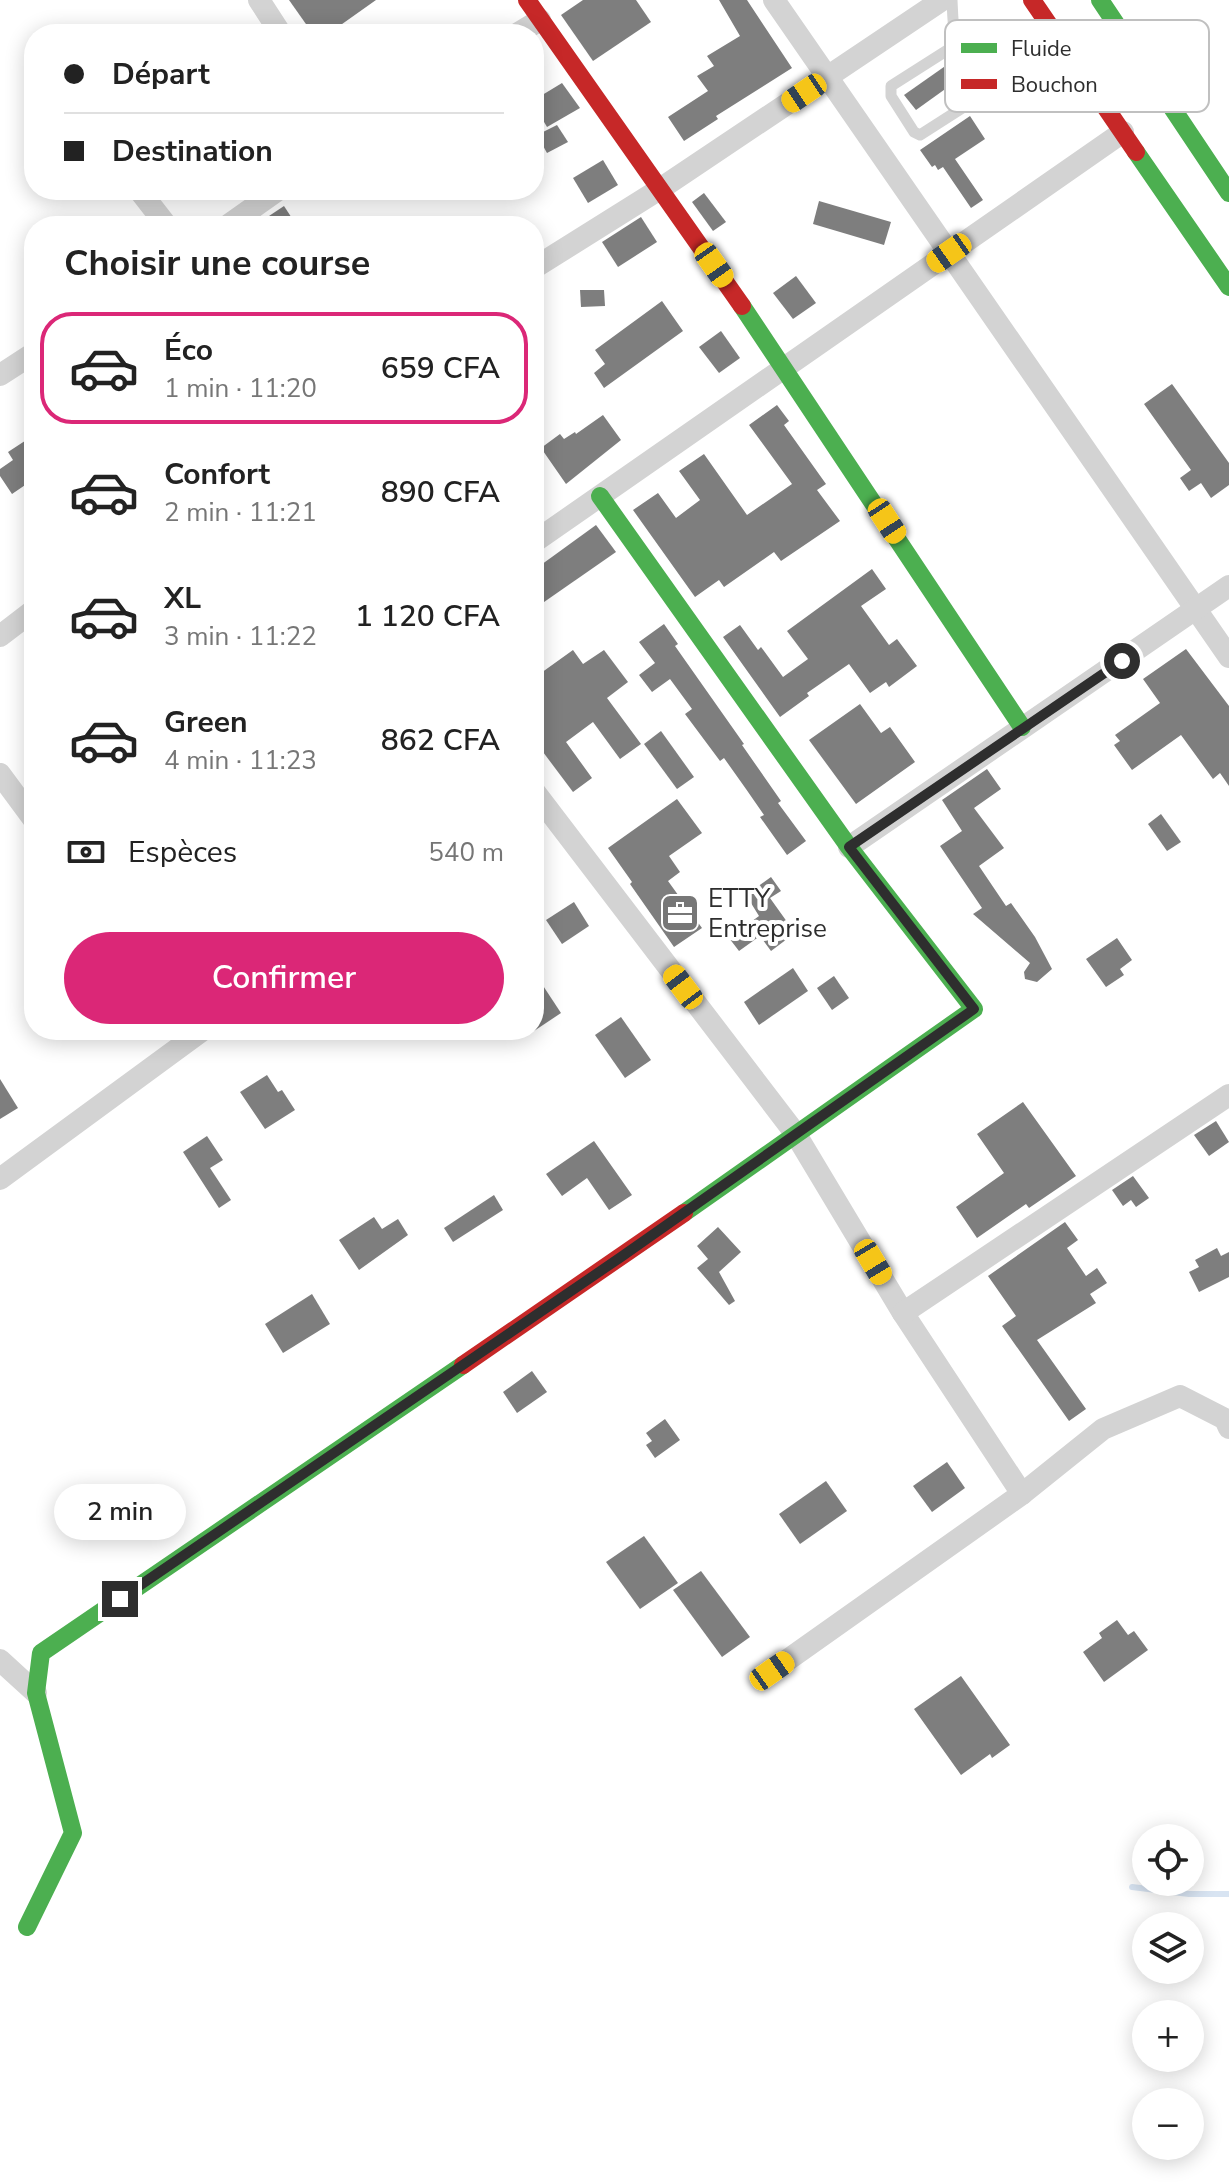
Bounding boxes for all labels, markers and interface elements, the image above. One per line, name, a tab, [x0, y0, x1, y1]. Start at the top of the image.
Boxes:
legend	[945, 20, 1209, 112]
text: Fluide	[1011, 34, 1072, 64]
text: Départ	[112, 54, 210, 95]
car	[777, 70, 831, 116]
text: Bouchon	[1011, 70, 1098, 100]
text: Destination	[112, 131, 273, 172]
car	[922, 229, 976, 277]
car	[690, 238, 738, 292]
text: Choisir une course	[64, 239, 370, 288]
text: Éco	[164, 330, 213, 371]
icon: car	[68, 332, 140, 404]
text: 659 CFA	[381, 348, 500, 389]
text: 1 min · 11:20	[164, 371, 317, 406]
text: Confort	[164, 454, 270, 495]
icon: car	[68, 456, 140, 528]
text: 890 CFA	[381, 472, 500, 513]
car	[864, 494, 910, 548]
text: 2 min · 11:21	[164, 495, 317, 530]
text: XL	[164, 578, 201, 619]
icon: car	[68, 580, 140, 652]
text: 1 120 CFA	[355, 596, 500, 637]
text: 3 min · 11:22	[164, 619, 317, 654]
route start	[1104, 643, 1140, 679]
text: Green	[164, 702, 248, 743]
icon: car	[68, 704, 140, 776]
text: 862 CFA	[381, 720, 500, 761]
text: 4 min · 11:23	[164, 743, 317, 778]
icon: cash	[64, 830, 108, 874]
text: Espèces	[128, 832, 237, 873]
text: 540 m	[428, 835, 504, 870]
place label: ETTY Entreprise	[708, 881, 827, 946]
office icon: ETTY Entreprise	[659, 892, 701, 934]
button: Confirmer	[64, 932, 504, 1024]
car	[659, 961, 707, 1013]
car	[850, 1235, 896, 1289]
callout: 2 min	[54, 1483, 186, 1539]
text: 2 min	[87, 1494, 153, 1529]
route end	[102, 1581, 138, 1617]
car	[745, 1647, 799, 1695]
map controls	[1132, 1824, 1204, 2160]
button: locate	[1132, 1824, 1204, 1896]
button: layers	[1132, 1912, 1204, 1984]
button: +	[1132, 2000, 1204, 2072]
button: −	[1132, 2088, 1204, 2160]

